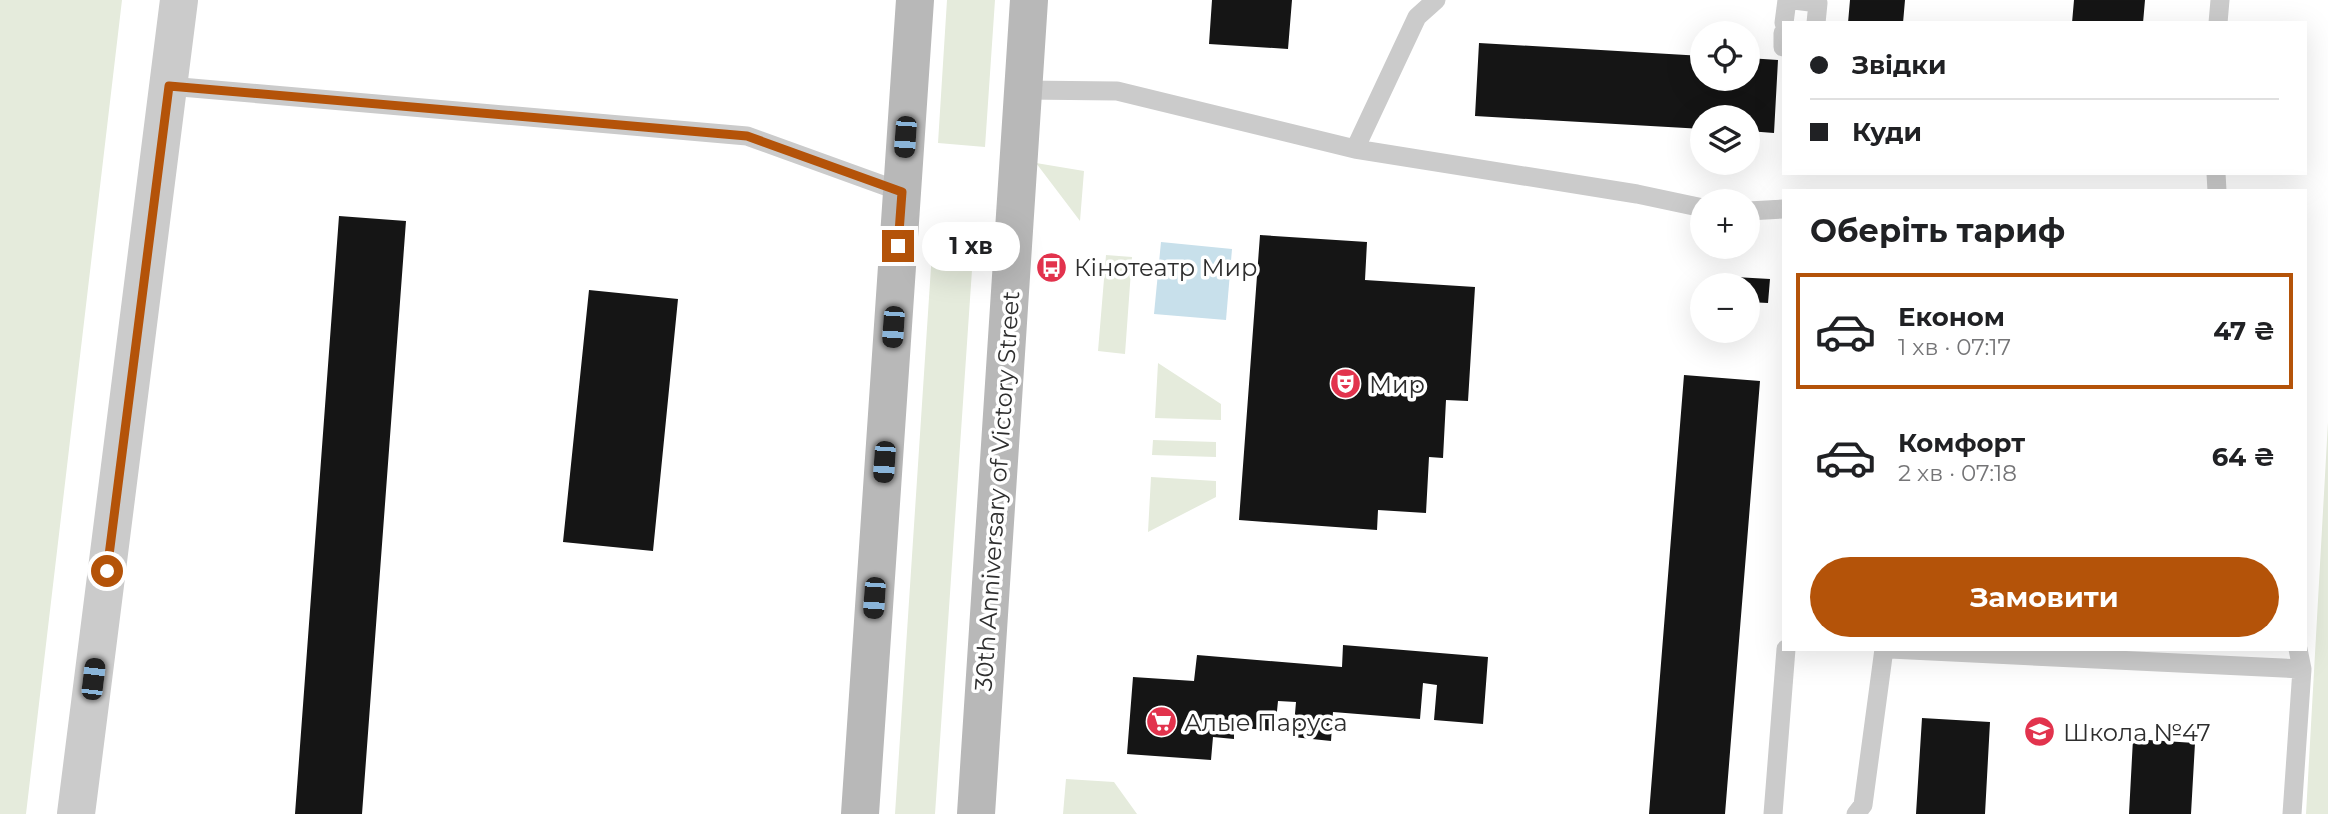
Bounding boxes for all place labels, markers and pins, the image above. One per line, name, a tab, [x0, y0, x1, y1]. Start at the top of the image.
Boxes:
bus stop icon: Кінотеатр Мир	[1034, 250, 1068, 284]
place label: Кінотеатр Мир	[1074, 253, 1258, 282]
theatre icon: Мир	[1329, 367, 1363, 401]
place label: Мир	[1369, 370, 1425, 399]
supermarket icon: Алые Паруса	[1144, 705, 1178, 739]
place label: Алые Паруса	[1184, 708, 1347, 737]
school or university icon: Школа №47	[2023, 715, 2057, 749]
place label: Школа №47	[2063, 718, 2211, 747]

